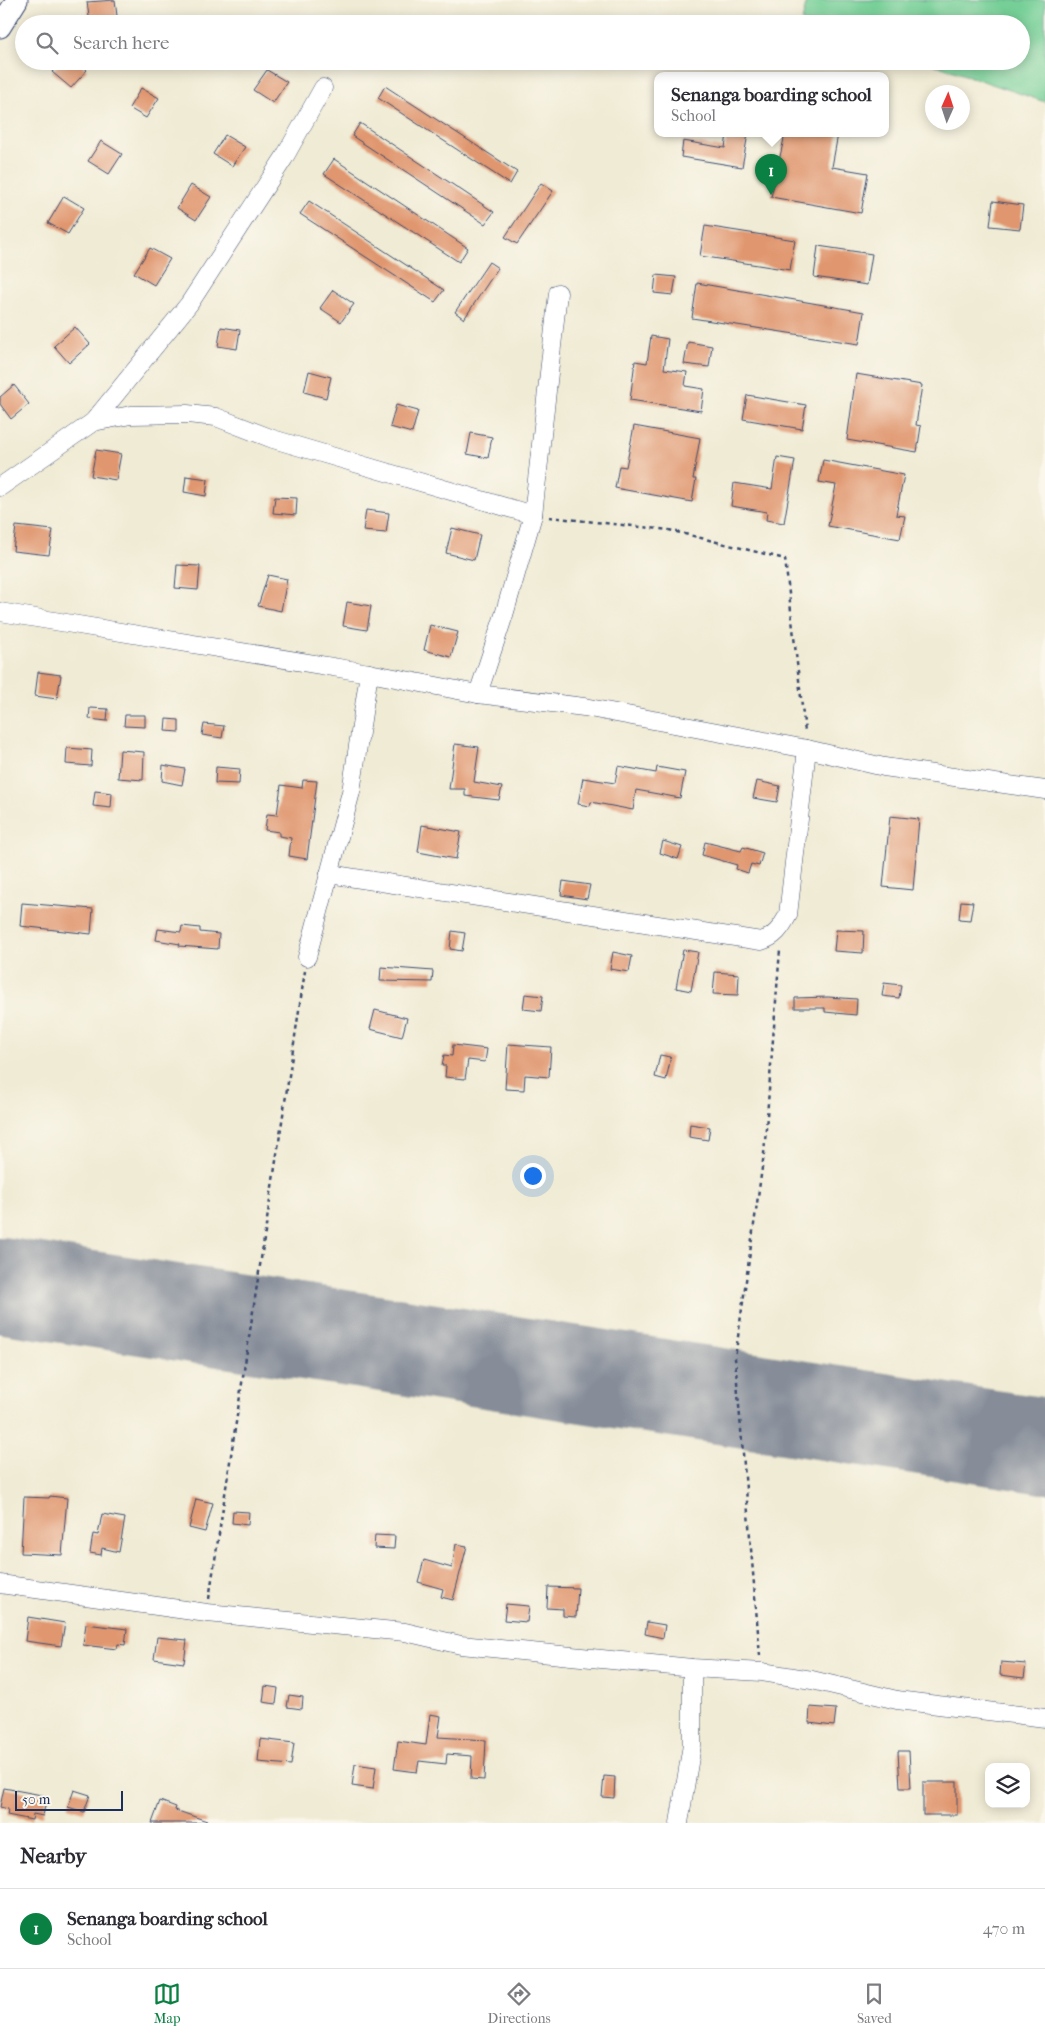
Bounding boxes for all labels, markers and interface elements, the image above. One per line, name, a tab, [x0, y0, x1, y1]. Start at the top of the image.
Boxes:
search box	[15, 15, 1030, 70]
icon: search	[33, 29, 61, 57]
text: Search here	[73, 32, 169, 54]
popup	[654, 72, 889, 137]
text: Senanga boarding school	[671, 84, 872, 106]
north arrow	[925, 85, 970, 130]
text: School	[671, 106, 716, 125]
pin: 1	[755, 154, 787, 195]
your location	[520, 1163, 546, 1189]
map controls	[985, 1763, 1030, 1808]
button: layers	[985, 1763, 1030, 1808]
scale bar	[15, 1788, 122, 1811]
text: 50 m	[22, 1791, 50, 1808]
text: Nearby	[20, 1844, 86, 1868]
text: Senanga boarding school	[67, 1908, 268, 1930]
text: 1	[33, 1919, 39, 1938]
text: 470 m	[983, 1919, 1025, 1938]
text: School	[67, 1930, 112, 1949]
tab: Map	[153, 1980, 181, 2027]
tab: Directions	[488, 1980, 551, 2027]
tab: Saved	[857, 1980, 892, 2027]

